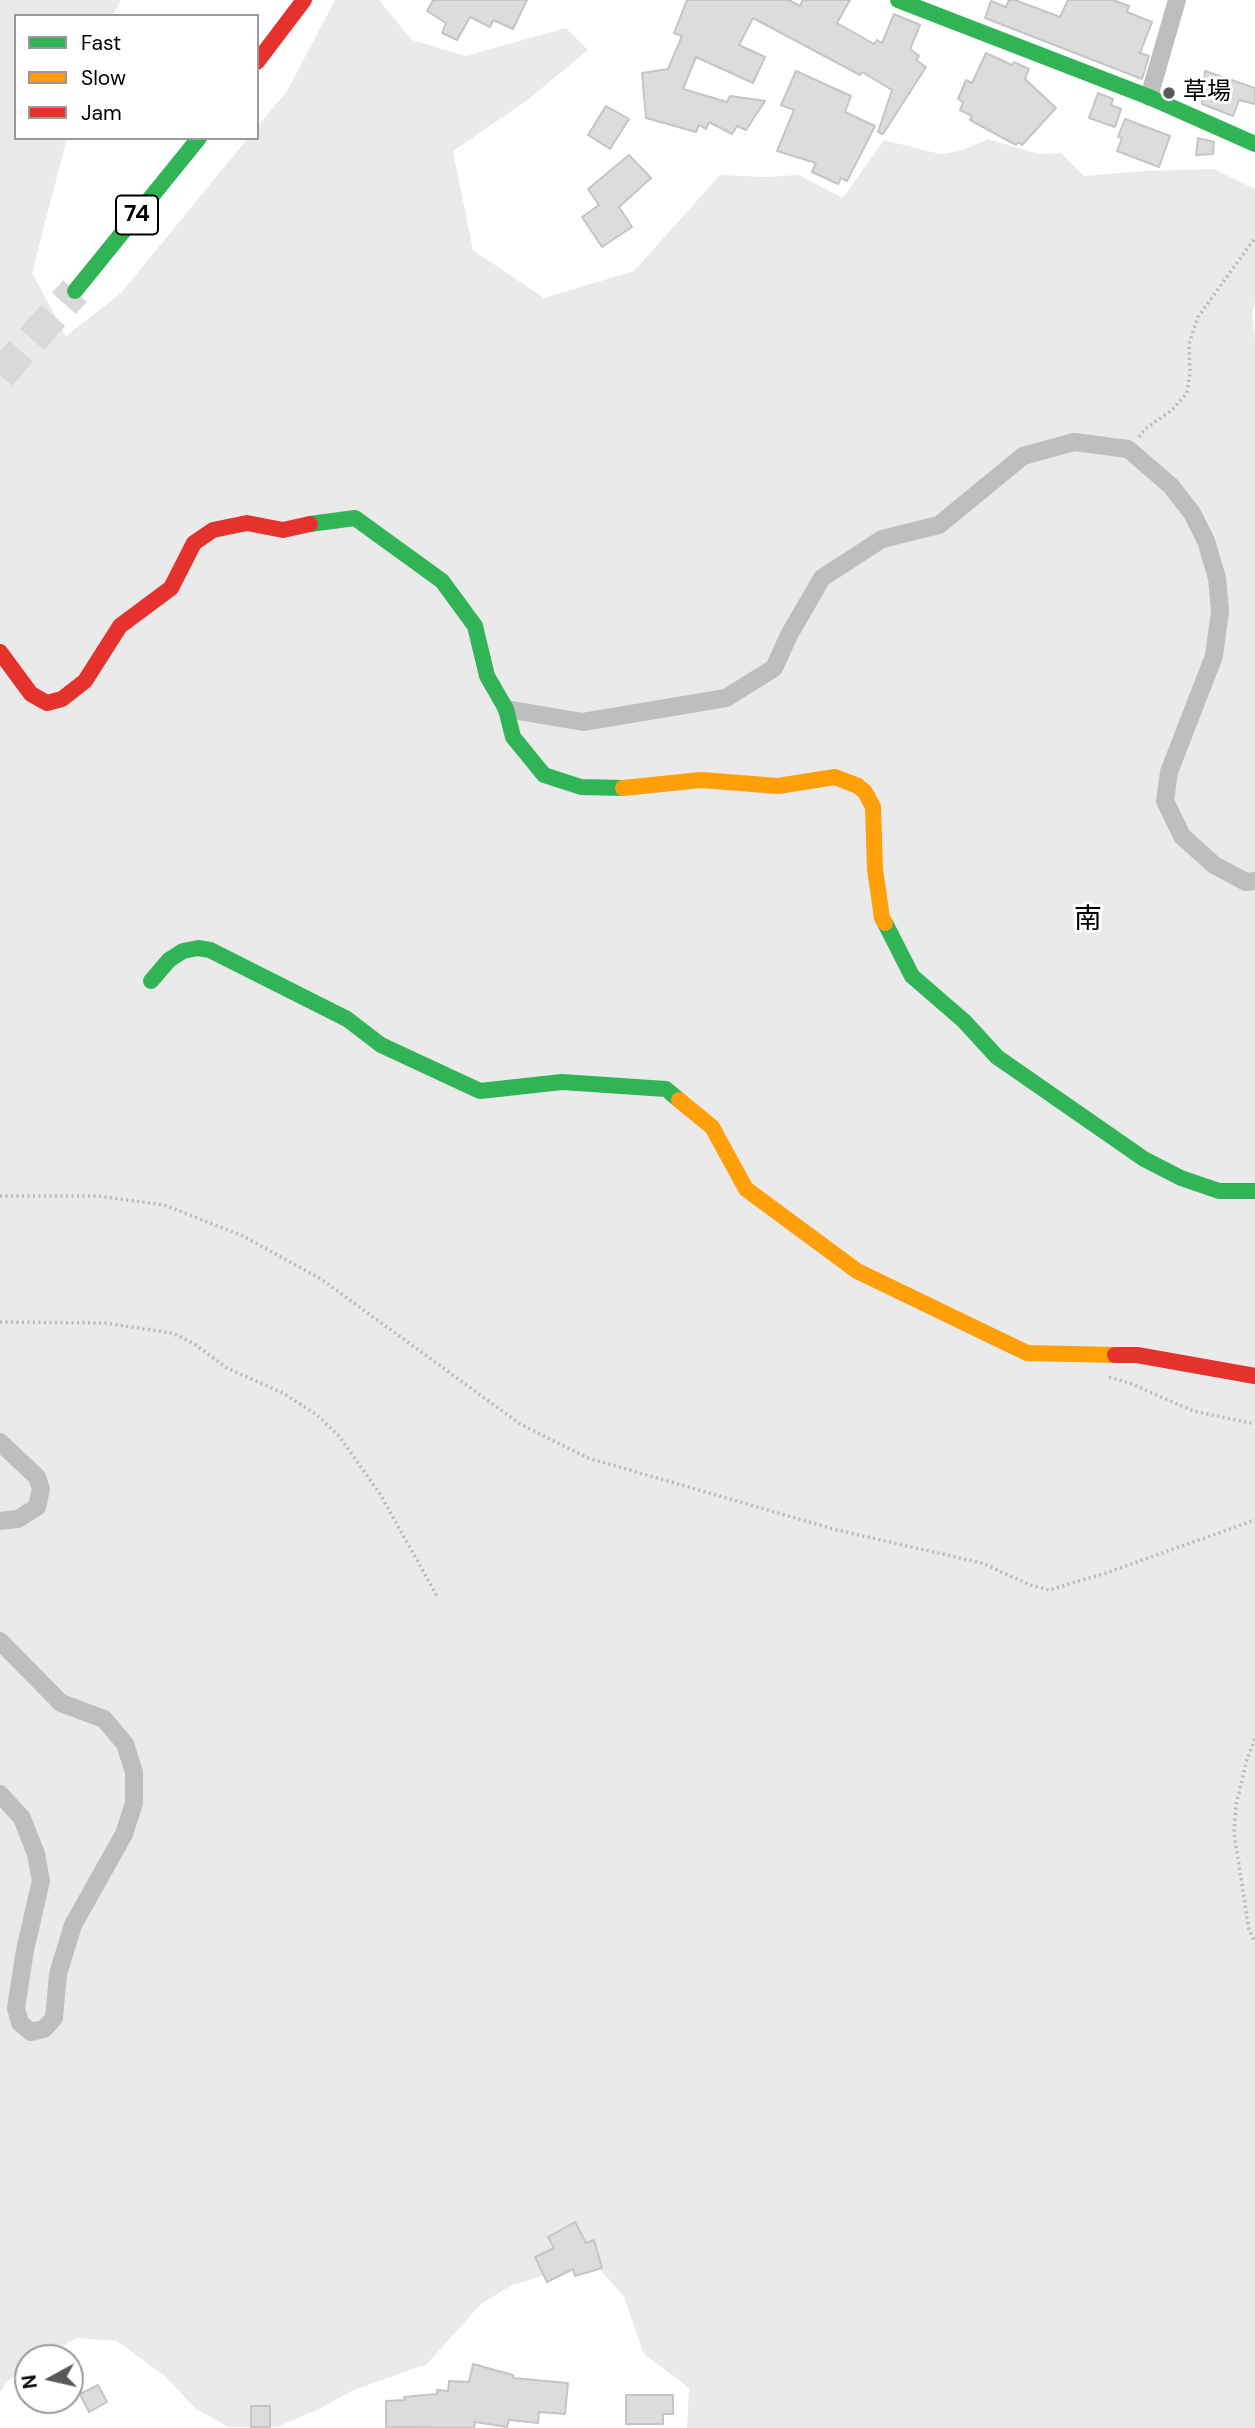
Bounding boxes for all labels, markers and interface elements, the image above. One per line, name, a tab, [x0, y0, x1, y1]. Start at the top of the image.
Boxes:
legend	[14, 14, 259, 140]
text: Fast	[81, 29, 121, 57]
text: Slow	[81, 64, 126, 92]
place label: 草場	[1183, 79, 1231, 107]
marker: 草場	[1161, 85, 1177, 101]
text: Jam	[81, 99, 122, 127]
road number: 74	[116, 196, 158, 234]
district label: 南	[1074, 904, 1102, 938]
north arrow	[14, 2344, 84, 2414]
text: N	[16, 2373, 43, 2390]

